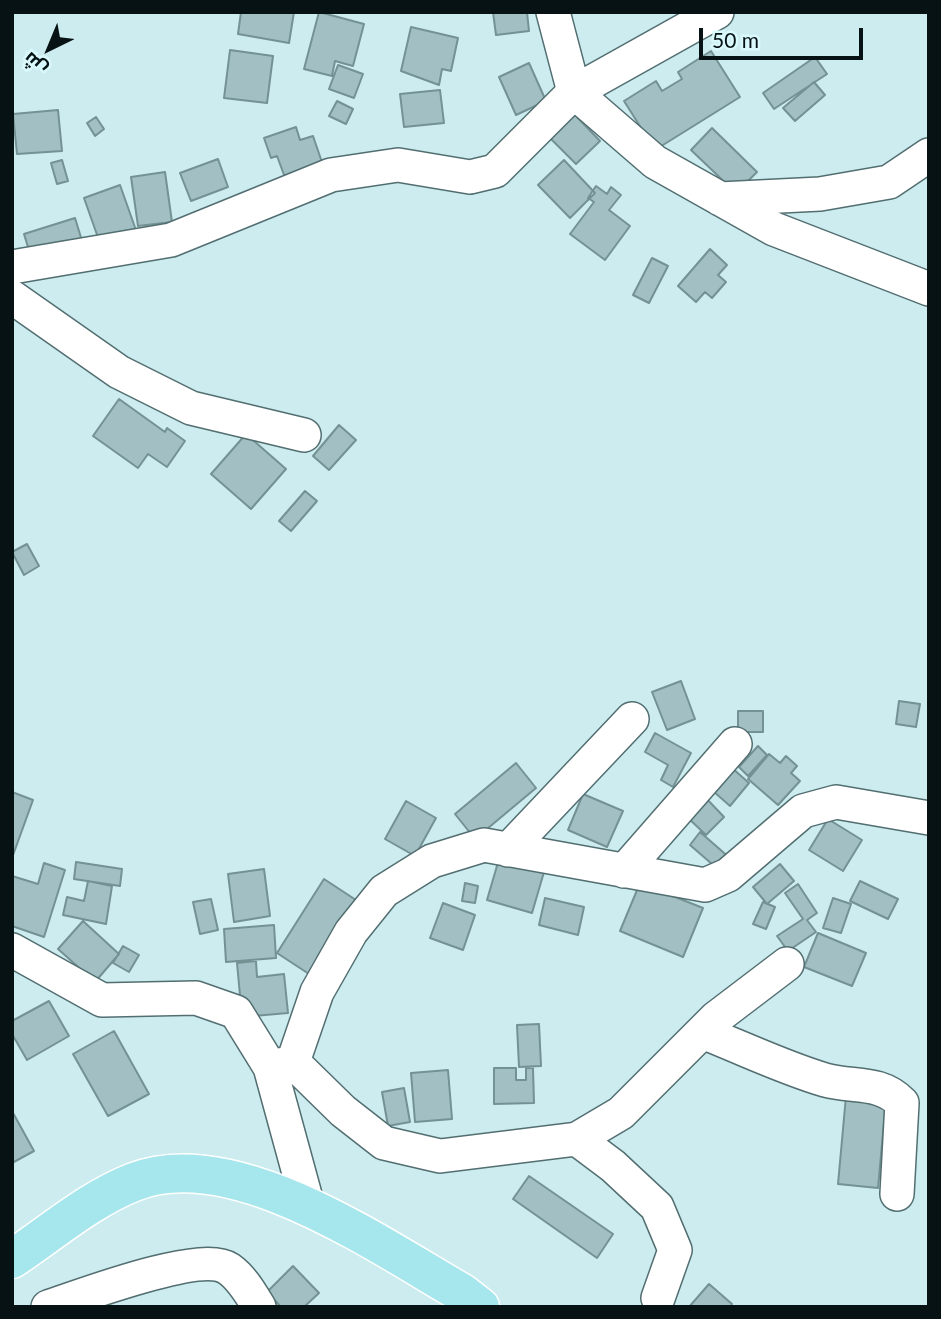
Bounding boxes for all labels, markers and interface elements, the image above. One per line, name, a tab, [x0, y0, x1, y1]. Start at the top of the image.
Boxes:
north arrow	[14, 14, 84, 84]
scale bar	[703, 14, 867, 58]
text: 50 m	[712, 27, 759, 52]
text: ش	[18, 48, 51, 81]

